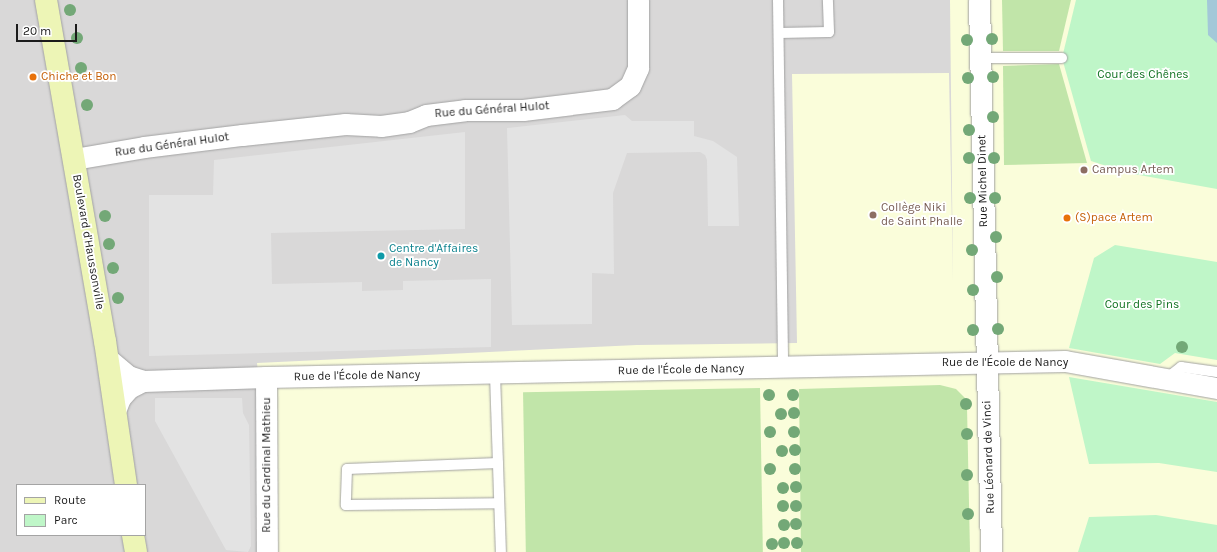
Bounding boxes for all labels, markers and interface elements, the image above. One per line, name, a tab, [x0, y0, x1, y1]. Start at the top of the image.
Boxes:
scale bar	[18, 16, 79, 42]
text: 20 m	[23, 24, 51, 38]
park label: Cour des Chênes	[1097, 68, 1189, 82]
place label: Chiche et Bon	[41, 70, 116, 84]
marker: Chiche et Bon	[28, 72, 38, 82]
street label: Rue du Général Hulot	[434, 99, 550, 121]
street label: Rue du Général Hulot	[114, 130, 230, 160]
street label: Rue Michel Dinet	[975, 135, 991, 227]
place label: Campus Artem	[1092, 163, 1174, 177]
marker: Campus Artem	[1079, 165, 1089, 175]
street label: Boulevard d'Haussonville	[69, 173, 107, 311]
place label: Collège Niki de Saint Phalle	[881, 201, 963, 229]
marker: Collège Niki de Saint Phalle	[868, 210, 878, 220]
place label: (S)pace Artem	[1075, 211, 1153, 225]
marker: (S)pace Artem	[1062, 213, 1072, 223]
place label: Centre d'Affaires de Nancy	[389, 242, 478, 270]
marker: Centre d'Affaires de Nancy	[376, 251, 386, 261]
park label: Cour des Pins	[1105, 298, 1179, 312]
street label: Rue de l'École de Nancy	[942, 356, 1068, 370]
street label: Rue de l'École de Nancy	[618, 362, 744, 378]
street label: Rue de l'École de Nancy	[294, 368, 420, 384]
street label: Rue du Cardinal Mathieu	[260, 397, 274, 533]
street label: Rue Léonard de Vinci	[980, 400, 998, 514]
legend	[16, 484, 146, 536]
text: Route	[54, 493, 86, 507]
text: Parc	[54, 513, 78, 527]

